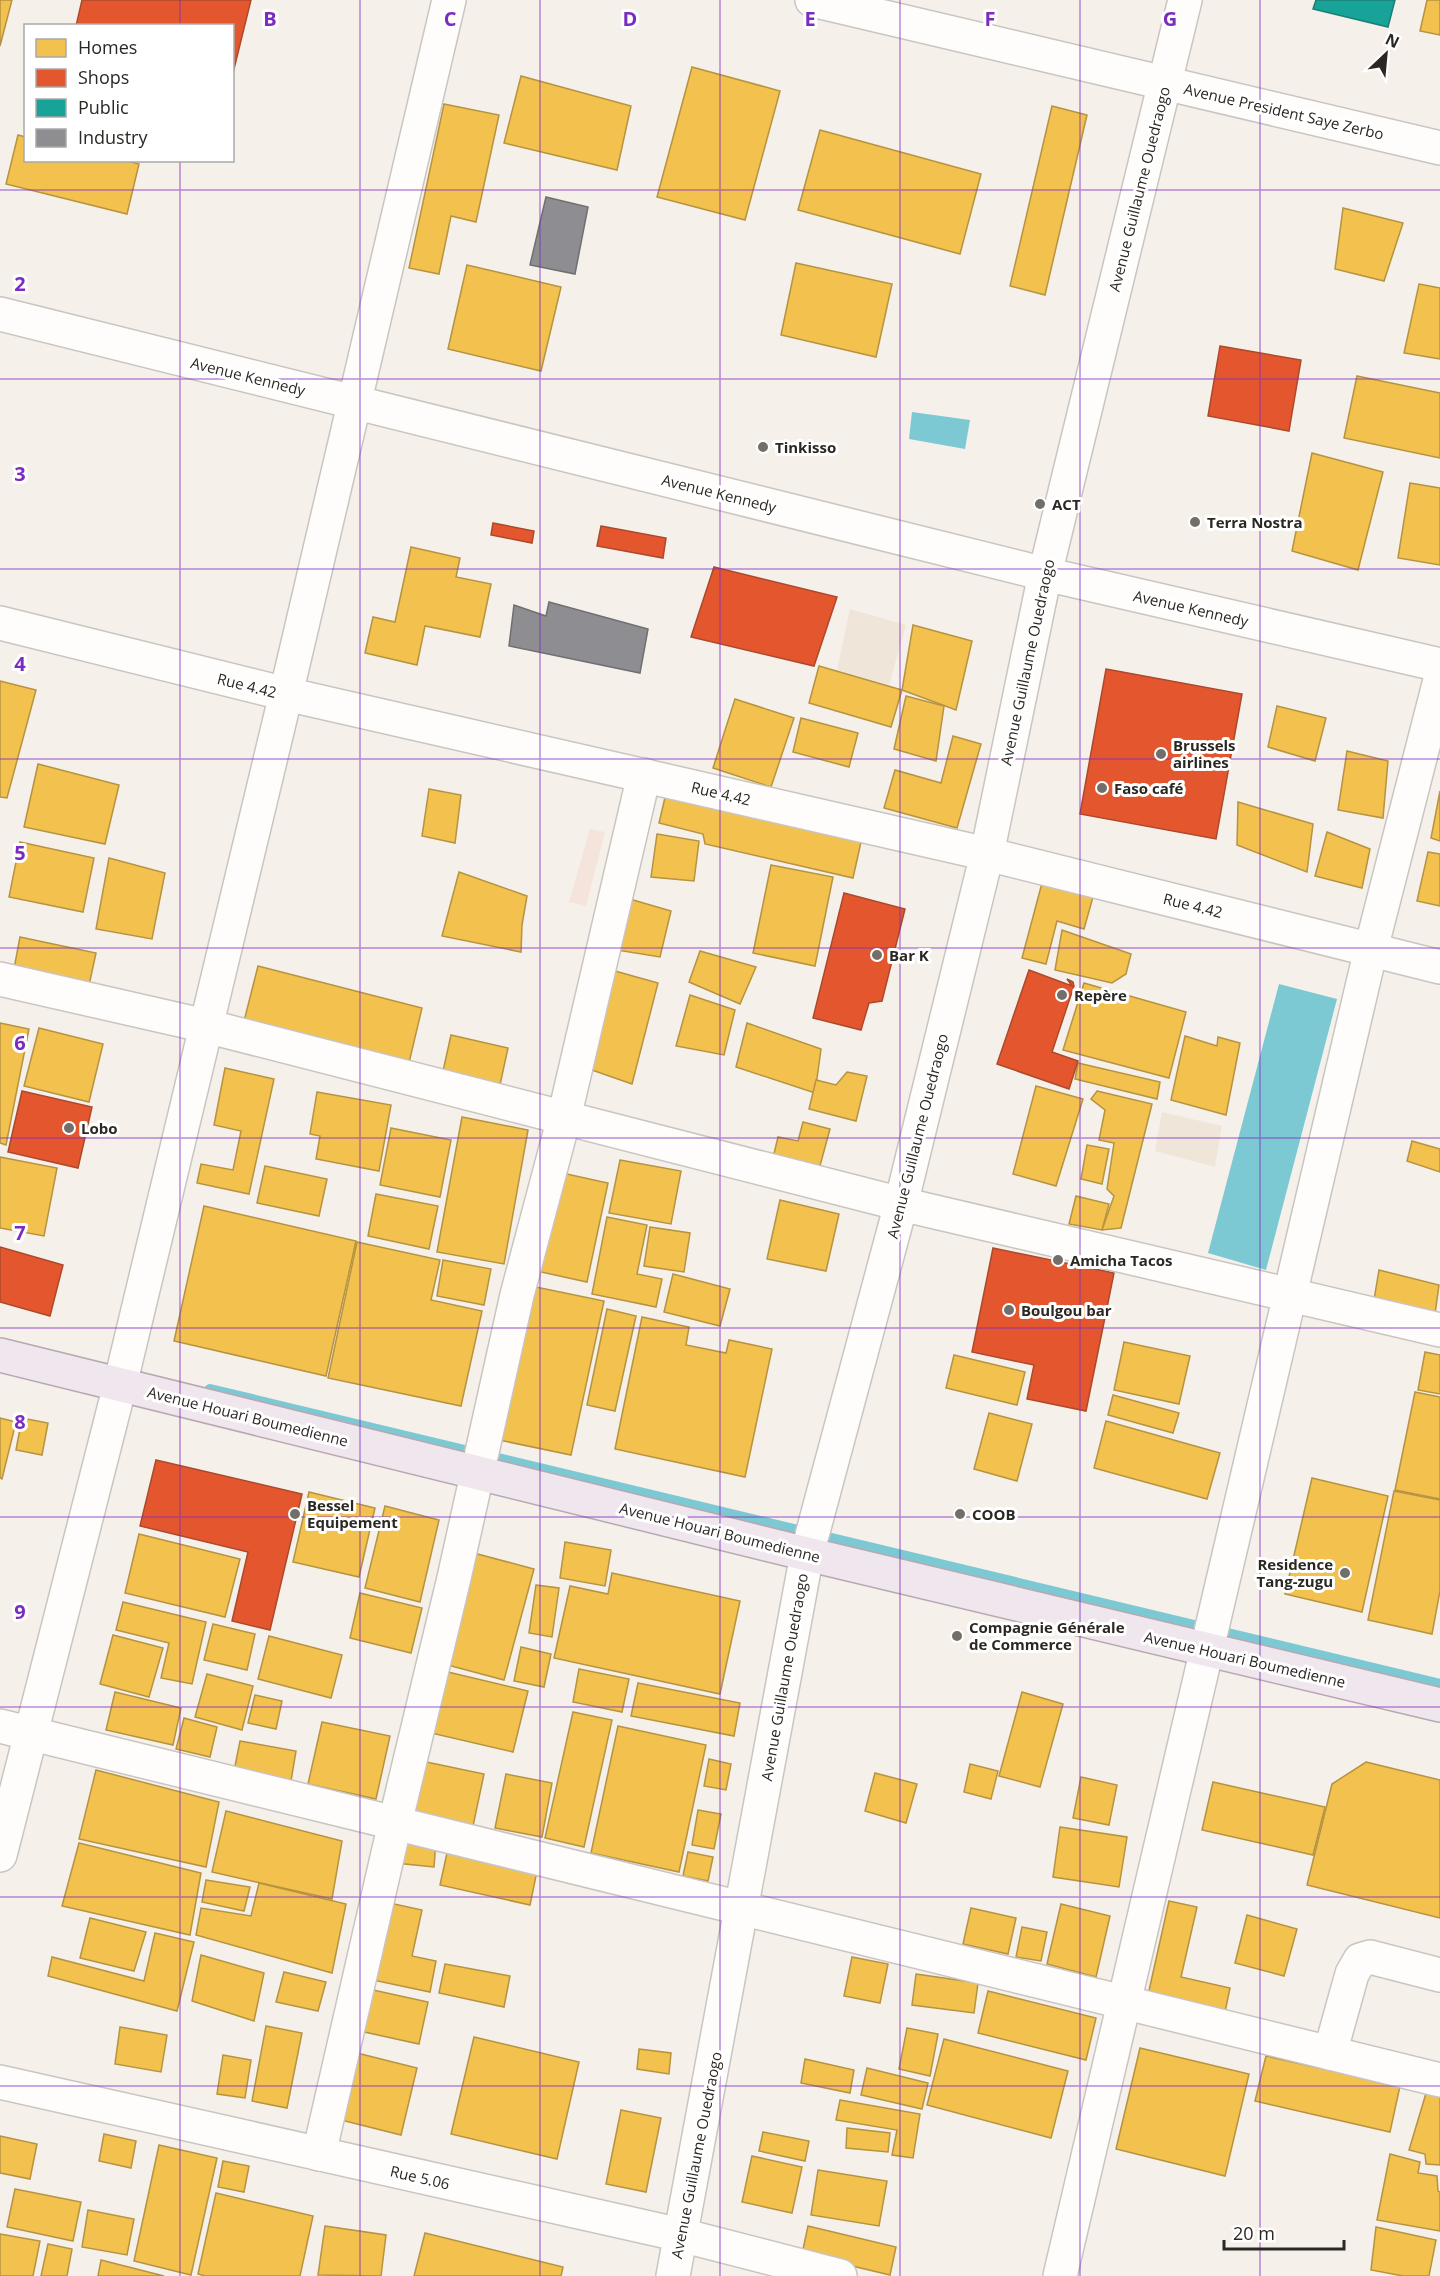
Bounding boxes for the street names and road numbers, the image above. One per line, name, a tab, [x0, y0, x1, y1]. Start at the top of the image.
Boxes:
street label: Avenue President Saye Zerbo	[1182, 78, 1386, 144]
street label: Avenue Guillaume Ouedraogo	[1104, 84, 1174, 294]
street label: Avenue Kennedy	[189, 352, 308, 400]
street label: Avenue Kennedy	[660, 469, 779, 517]
street label: Avenue Guillaume Ouedraogo	[995, 557, 1059, 767]
street label: Avenue Kennedy	[1132, 585, 1251, 631]
street label: Rue 4.42	[215, 668, 279, 702]
street label: Rue 4.42	[689, 776, 753, 810]
street label: Rue 4.42	[1161, 888, 1225, 922]
street label: Avenue Guillaume Ouedraogo	[882, 1031, 952, 1241]
street label: Avenue Houari Boumedienne	[146, 1381, 350, 1451]
street label: Avenue Houari Boumedienne	[618, 1497, 822, 1567]
street label: Avenue Guillaume Ouedraogo	[756, 1572, 812, 1782]
street label: Avenue Houari Boumedienne	[1142, 1626, 1348, 1692]
street label: Avenue Guillaume Ouedraogo	[666, 2050, 726, 2260]
street label: Rue 5.06	[388, 2160, 452, 2194]

